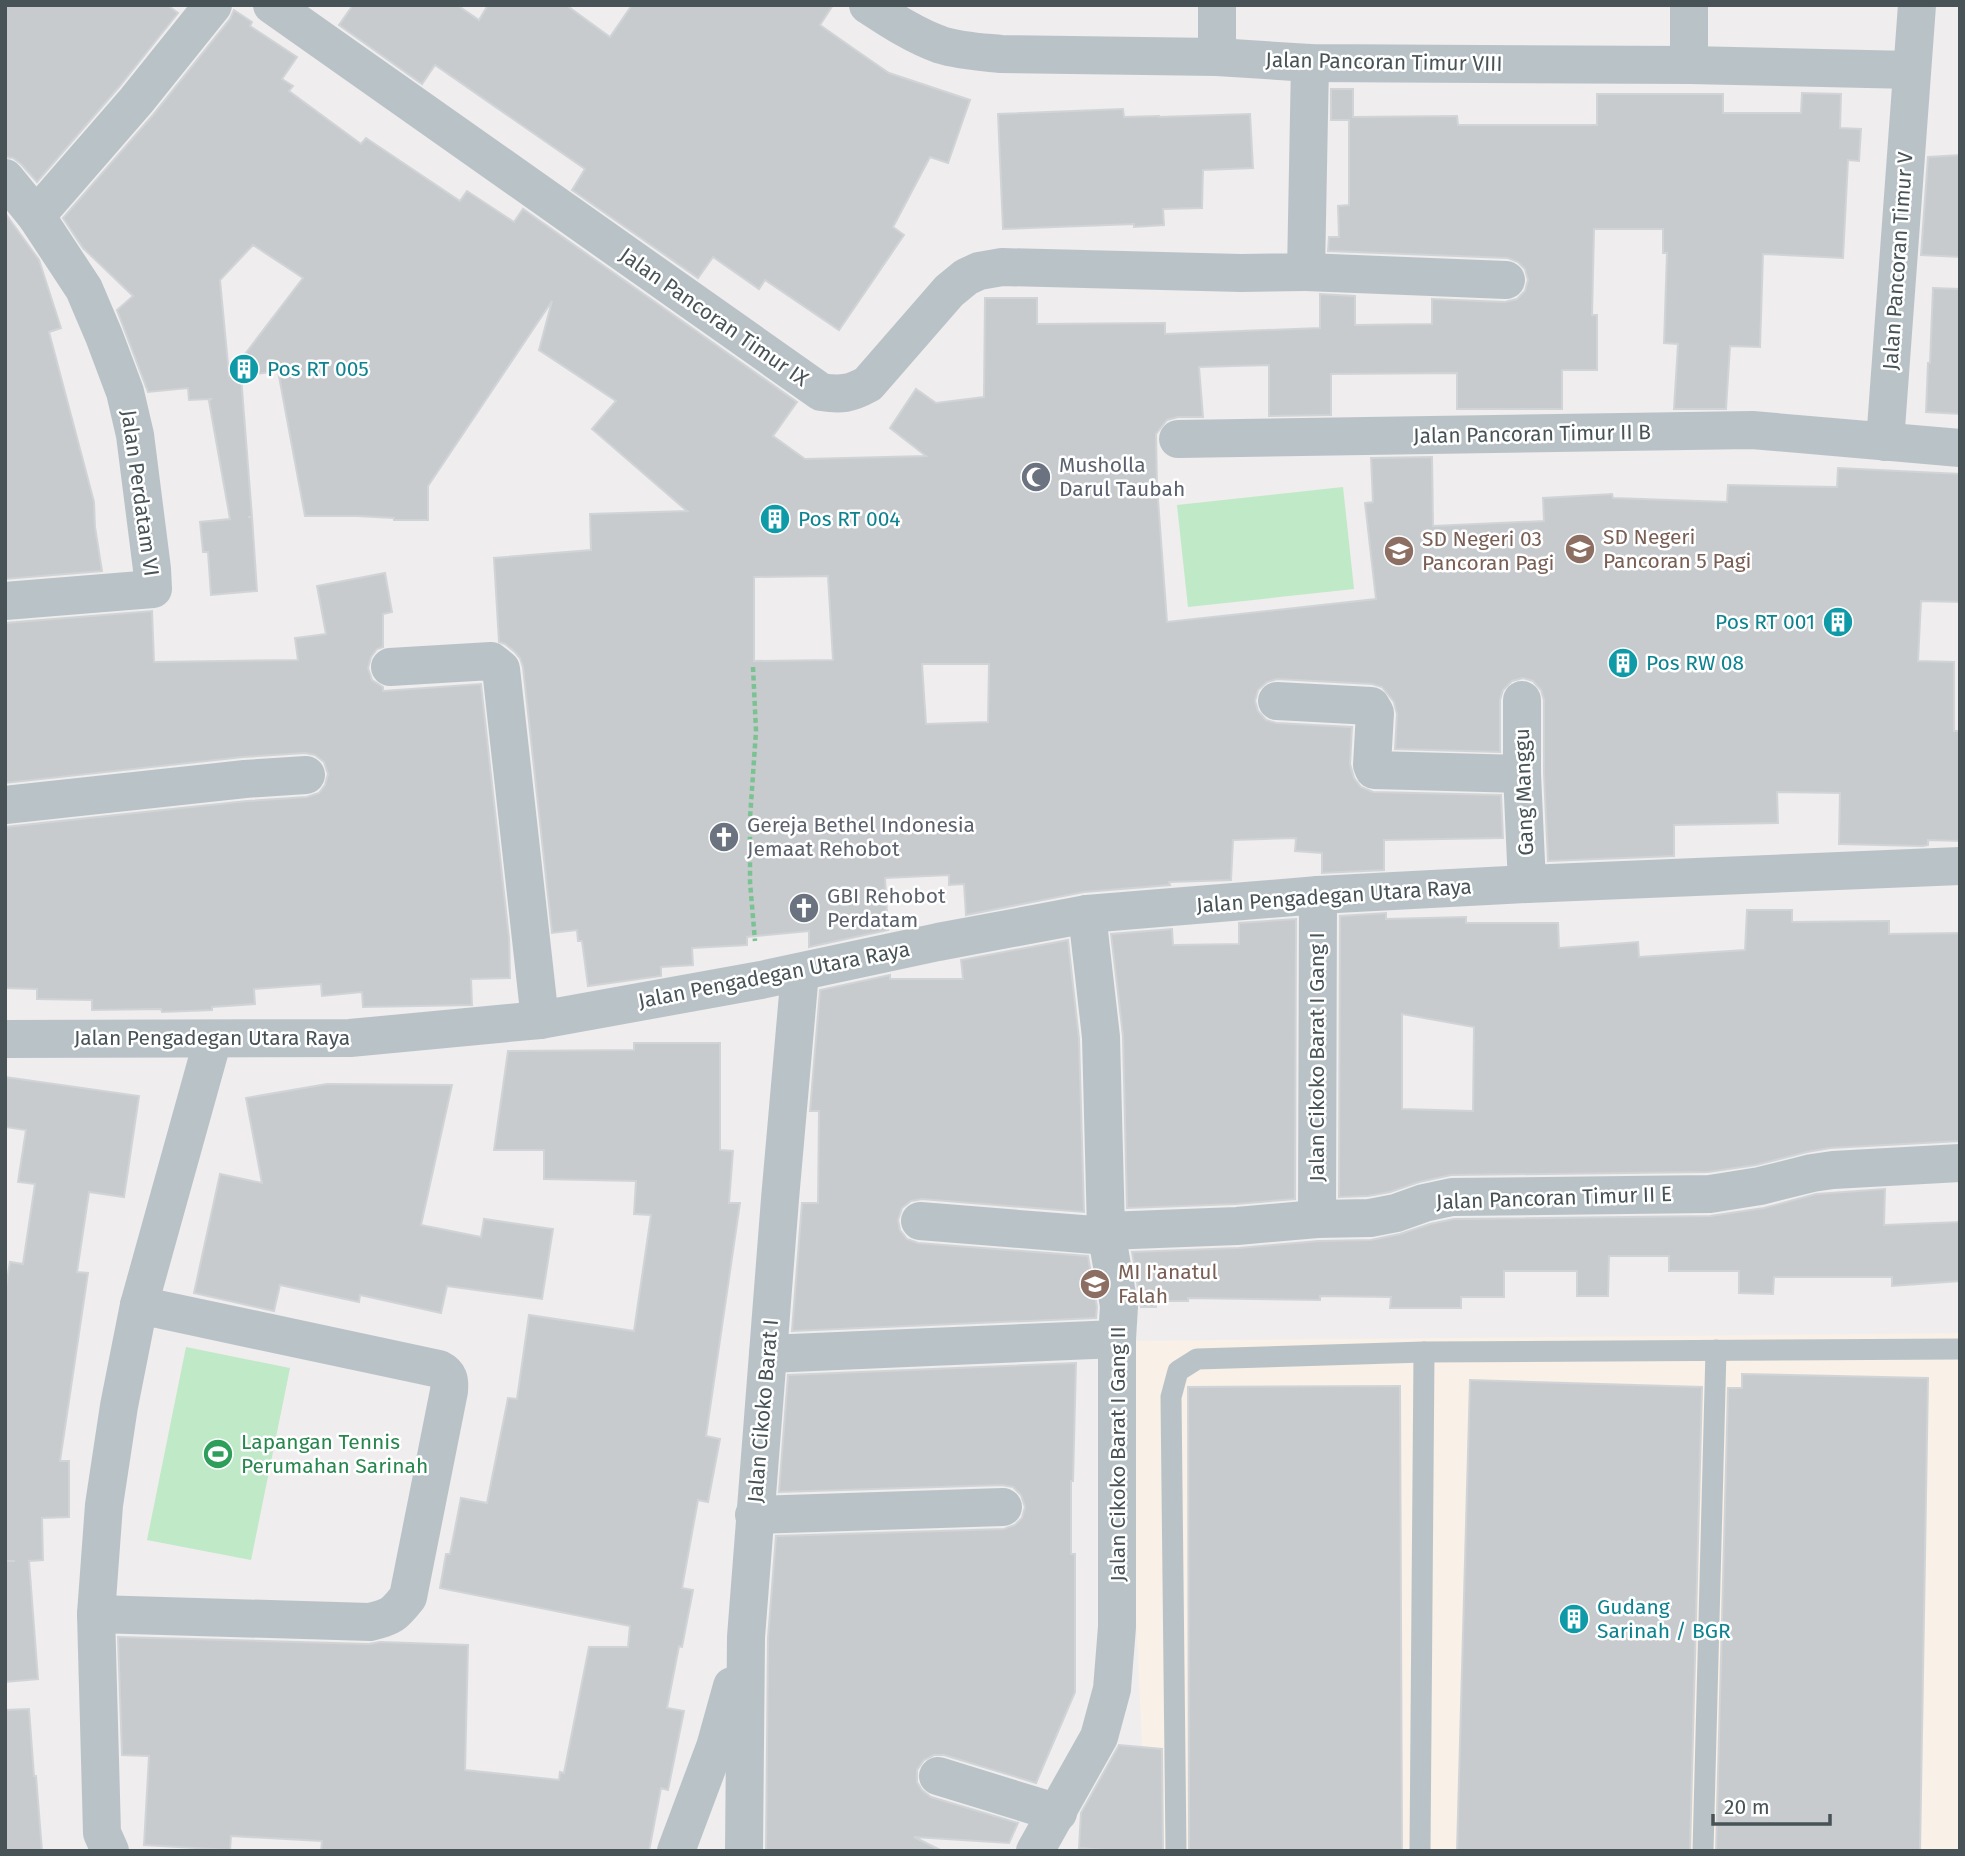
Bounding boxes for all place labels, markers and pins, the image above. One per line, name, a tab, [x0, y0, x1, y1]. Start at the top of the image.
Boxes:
building icon: Pos RT 005	[227, 352, 261, 386]
place label: Pos RT 005	[267, 356, 369, 382]
place label: Musholla Darul Taubah	[1059, 452, 1185, 502]
mosque icon: Musholla Darul Taubah	[1019, 460, 1053, 494]
building icon: Pos RT 004	[758, 502, 792, 536]
place label: Pos RT 004	[798, 506, 901, 532]
place label: SD Negeri Pancoran 5 Pagi	[1603, 524, 1752, 574]
place label: SD Negeri 03 Pancoran Pagi	[1422, 526, 1554, 576]
school or university icon: SD Negeri Pancoran 5 Pagi	[1563, 532, 1597, 566]
school or university icon: SD Negeri 03 Pancoran Pagi	[1382, 534, 1416, 568]
building icon: Pos RT 001	[1821, 605, 1855, 639]
place label: Pos RT 001	[1715, 609, 1815, 635]
building icon: Pos RW 08	[1606, 646, 1640, 680]
place label: Pos RW 08	[1646, 650, 1744, 676]
place label: Gereja Bethel Indonesia Jemaat Rehobot	[747, 812, 975, 862]
church icon: Gereja Bethel Indonesia Jemaat Rehobot	[707, 820, 741, 854]
place label: GBI Rehobot Perdatam	[827, 883, 946, 933]
church icon: GBI Rehobot Perdatam	[787, 891, 821, 925]
place label: MI I'anatul Falah	[1118, 1259, 1218, 1309]
school or university icon: MI I'anatul Falah	[1078, 1267, 1112, 1301]
place label: Lapangan Tennis Perumahan Sarinah	[241, 1429, 428, 1479]
sports icon: Lapangan Tennis Perumahan Sarinah	[201, 1437, 235, 1471]
place label: Gudang Sarinah / BGR	[1597, 1594, 1731, 1644]
building icon: Gudang Sarinah / BGR	[1557, 1602, 1591, 1636]

